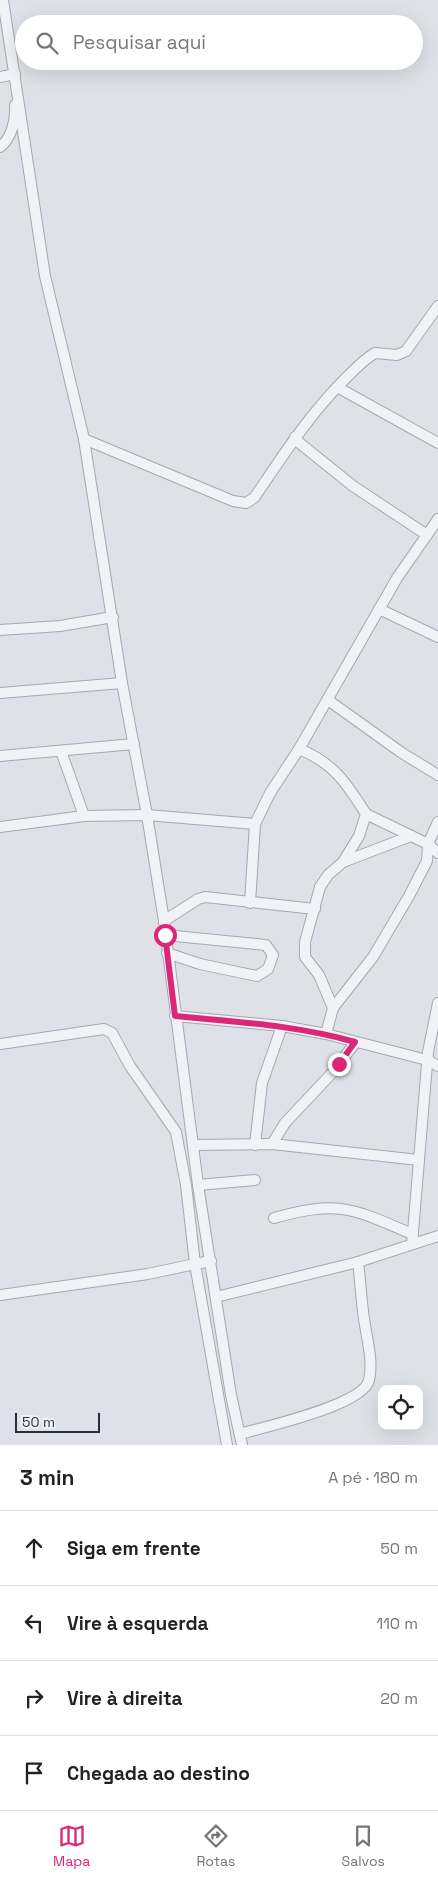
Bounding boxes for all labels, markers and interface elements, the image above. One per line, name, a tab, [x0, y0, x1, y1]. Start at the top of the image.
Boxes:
search box	[15, 15, 423, 70]
icon: search	[33, 29, 61, 57]
text: Pesquisar aqui	[73, 30, 206, 55]
route start	[154, 924, 177, 947]
route end	[328, 1053, 351, 1076]
map controls	[378, 1385, 423, 1430]
button: locate	[378, 1385, 423, 1430]
scale bar	[15, 1410, 100, 1433]
text: 50 m	[22, 1413, 55, 1431]
text: 3 min	[20, 1464, 75, 1491]
text: A pé · 180 m	[328, 1467, 418, 1488]
icon: ahead	[20, 1534, 48, 1562]
text: Siga em frente	[67, 1536, 201, 1561]
text: 50 m	[380, 1538, 418, 1559]
icon: left	[20, 1609, 48, 1637]
text: Vire à esquerda	[67, 1611, 209, 1636]
text: 110 m	[376, 1613, 418, 1634]
icon: right	[20, 1684, 48, 1712]
text: Vire à direita	[67, 1686, 183, 1711]
text: 20 m	[380, 1688, 418, 1709]
icon: arrive	[20, 1759, 48, 1787]
text: Chegada ao destino	[67, 1761, 250, 1786]
tab: Mapa	[53, 1822, 90, 1870]
tab: Rotas	[196, 1822, 235, 1870]
tab: Salvos	[342, 1822, 385, 1870]

